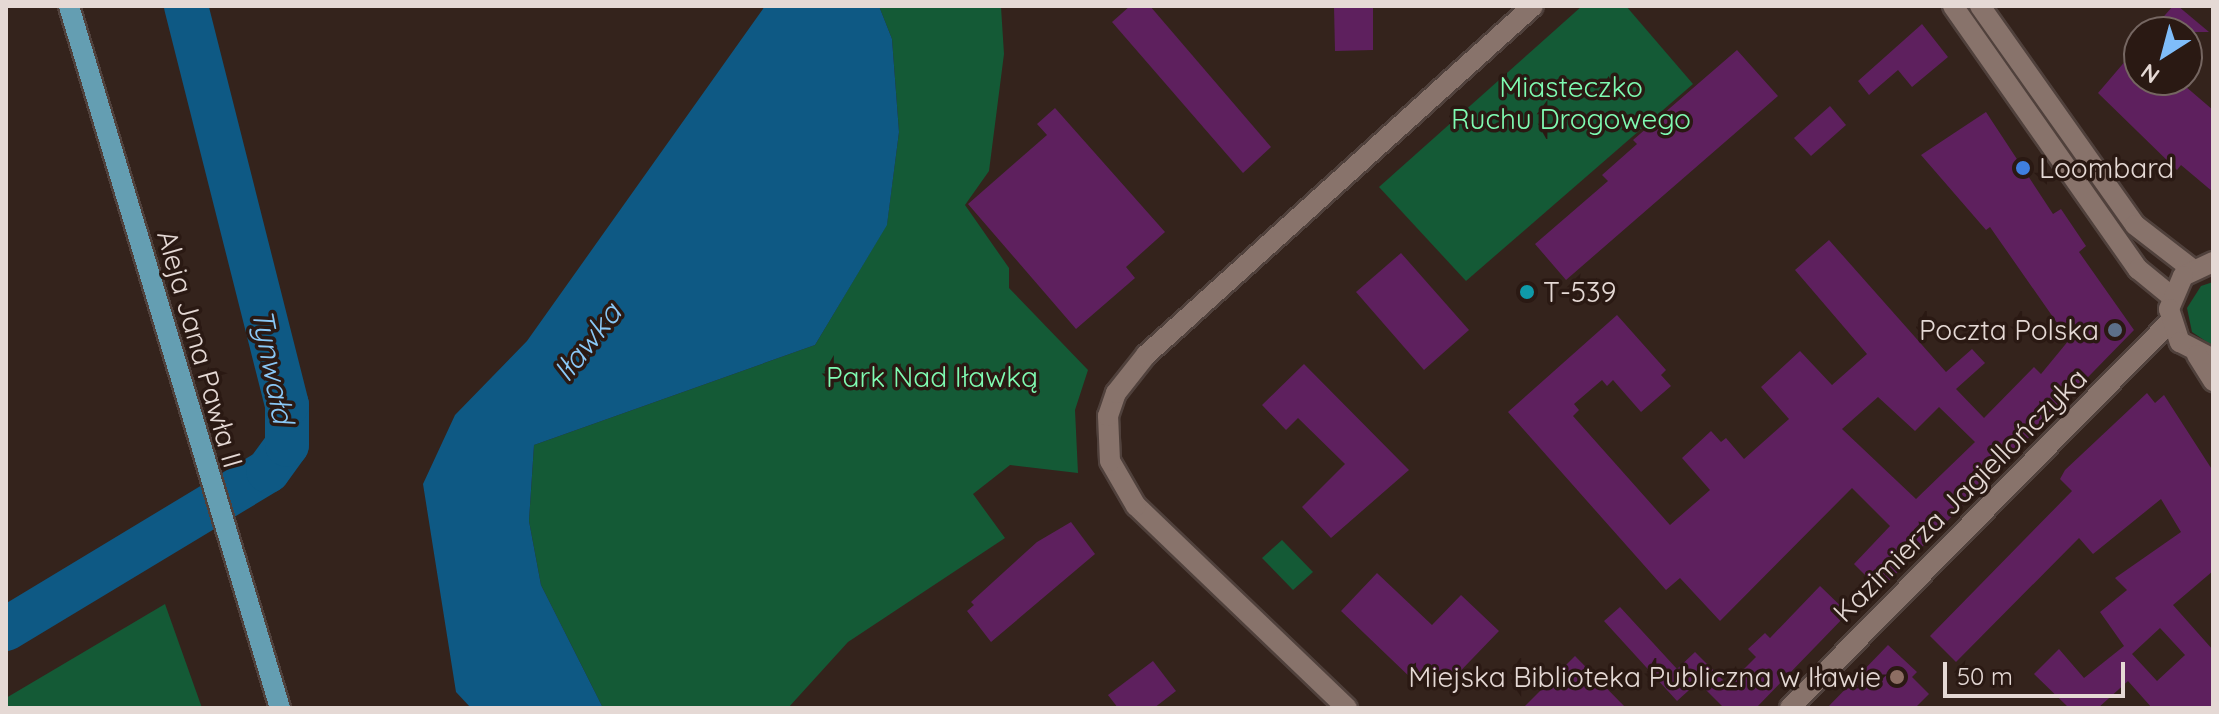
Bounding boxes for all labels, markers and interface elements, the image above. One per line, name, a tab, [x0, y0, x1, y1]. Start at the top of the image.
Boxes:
north arrow	[2123, 16, 2203, 96]
text: N	[2135, 58, 2165, 90]
park label: Miasteczko Ruchu Drogowego	[1451, 70, 1691, 136]
place label: Loombard	[2039, 151, 2174, 185]
marker: Loombard	[2014, 159, 2032, 177]
street label: Aleja Jana Pawła II	[150, 226, 250, 472]
place label: T-539	[1543, 275, 1616, 309]
marker: T-539	[1518, 283, 1536, 301]
water label: Iławka	[545, 296, 629, 388]
water label: Tynwałd	[244, 306, 302, 426]
place label: Poczta Polska	[1919, 313, 2099, 347]
marker: Poczta Polska	[2106, 321, 2124, 339]
park label: Park Nad Iławką	[826, 360, 1038, 394]
street label: Kazimierza Jagiellończyka	[1826, 361, 2094, 629]
scale bar	[1947, 646, 2129, 696]
place label: Miejska Biblioteka Publiczna w Iławie	[1408, 660, 1881, 694]
text: 50 m	[1957, 661, 2013, 691]
marker: Miejska Biblioteka Publiczna w Iławie	[1888, 668, 1906, 686]

